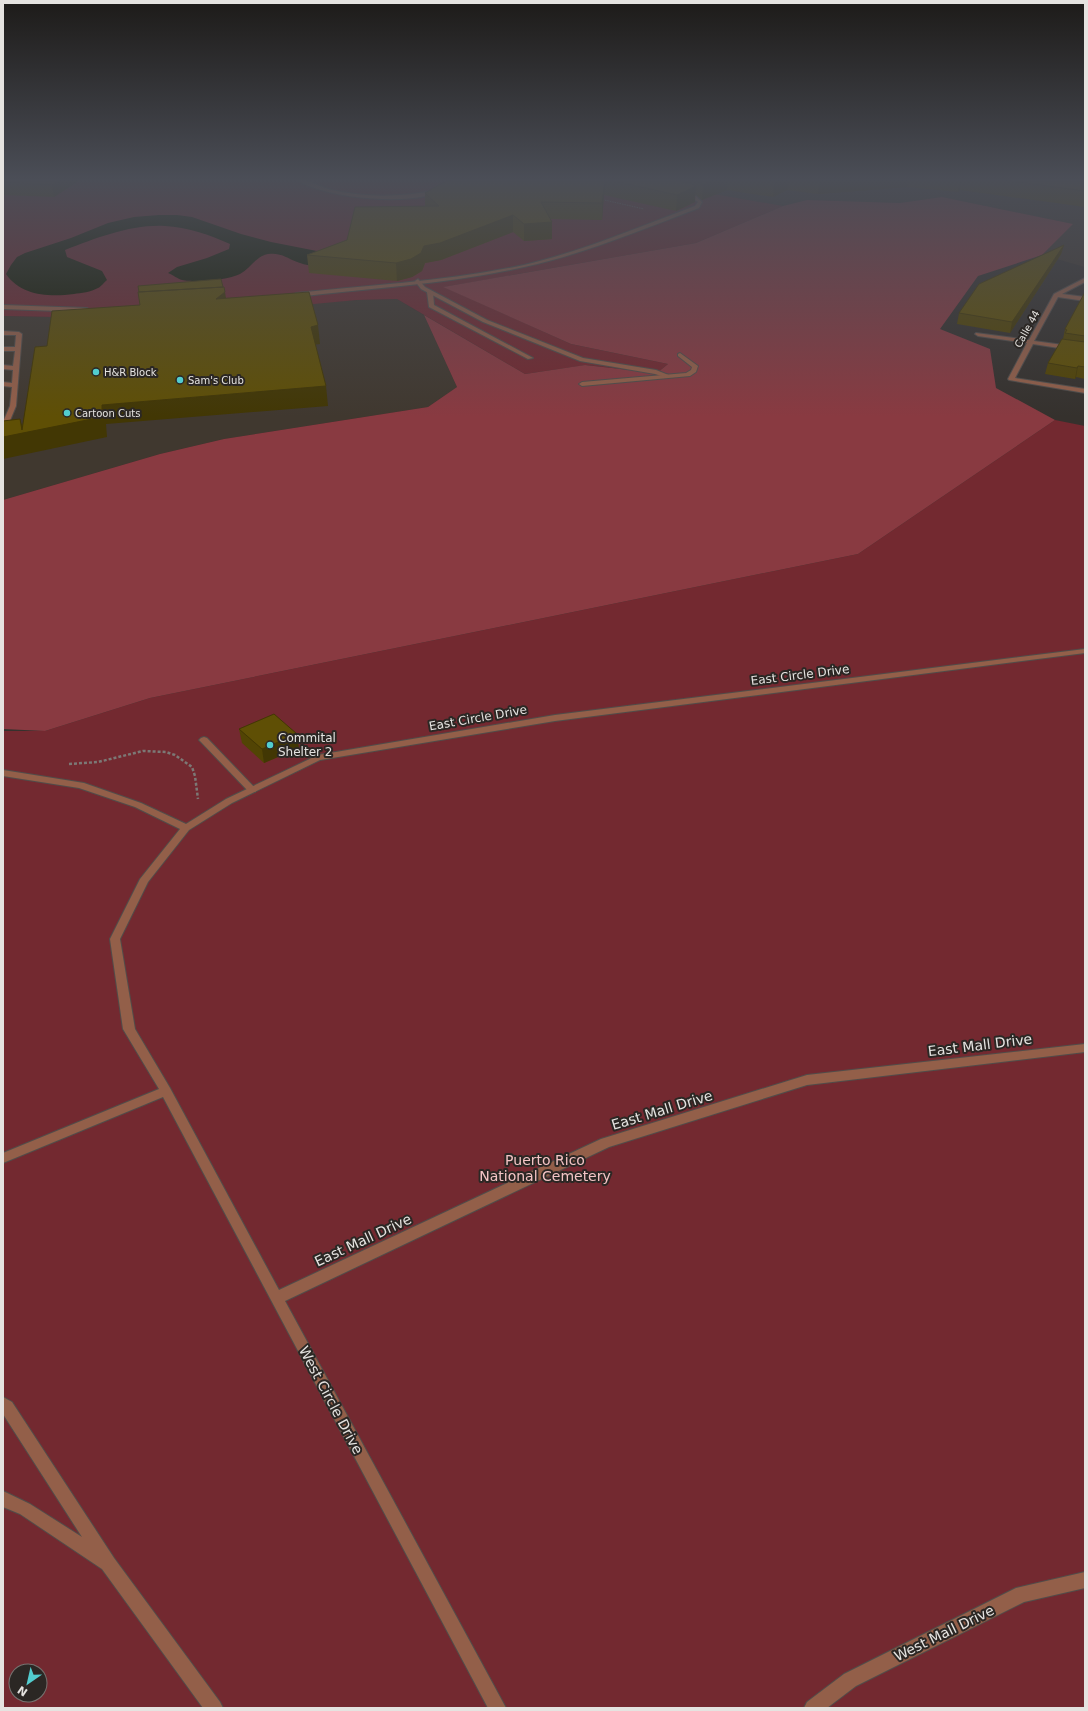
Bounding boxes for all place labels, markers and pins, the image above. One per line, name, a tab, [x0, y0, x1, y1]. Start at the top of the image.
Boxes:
marker: H&R Block	[91, 367, 101, 377]
place label: H&R Block	[104, 367, 157, 378]
marker: Sam's Club	[175, 375, 185, 385]
place label: Sam's Club	[188, 375, 244, 386]
marker: Cartoon Cuts	[62, 408, 72, 418]
place label: Cartoon Cuts	[75, 408, 140, 419]
place label: Commital Shelter 2	[278, 731, 336, 759]
marker: Commital Shelter 2	[265, 740, 275, 750]

